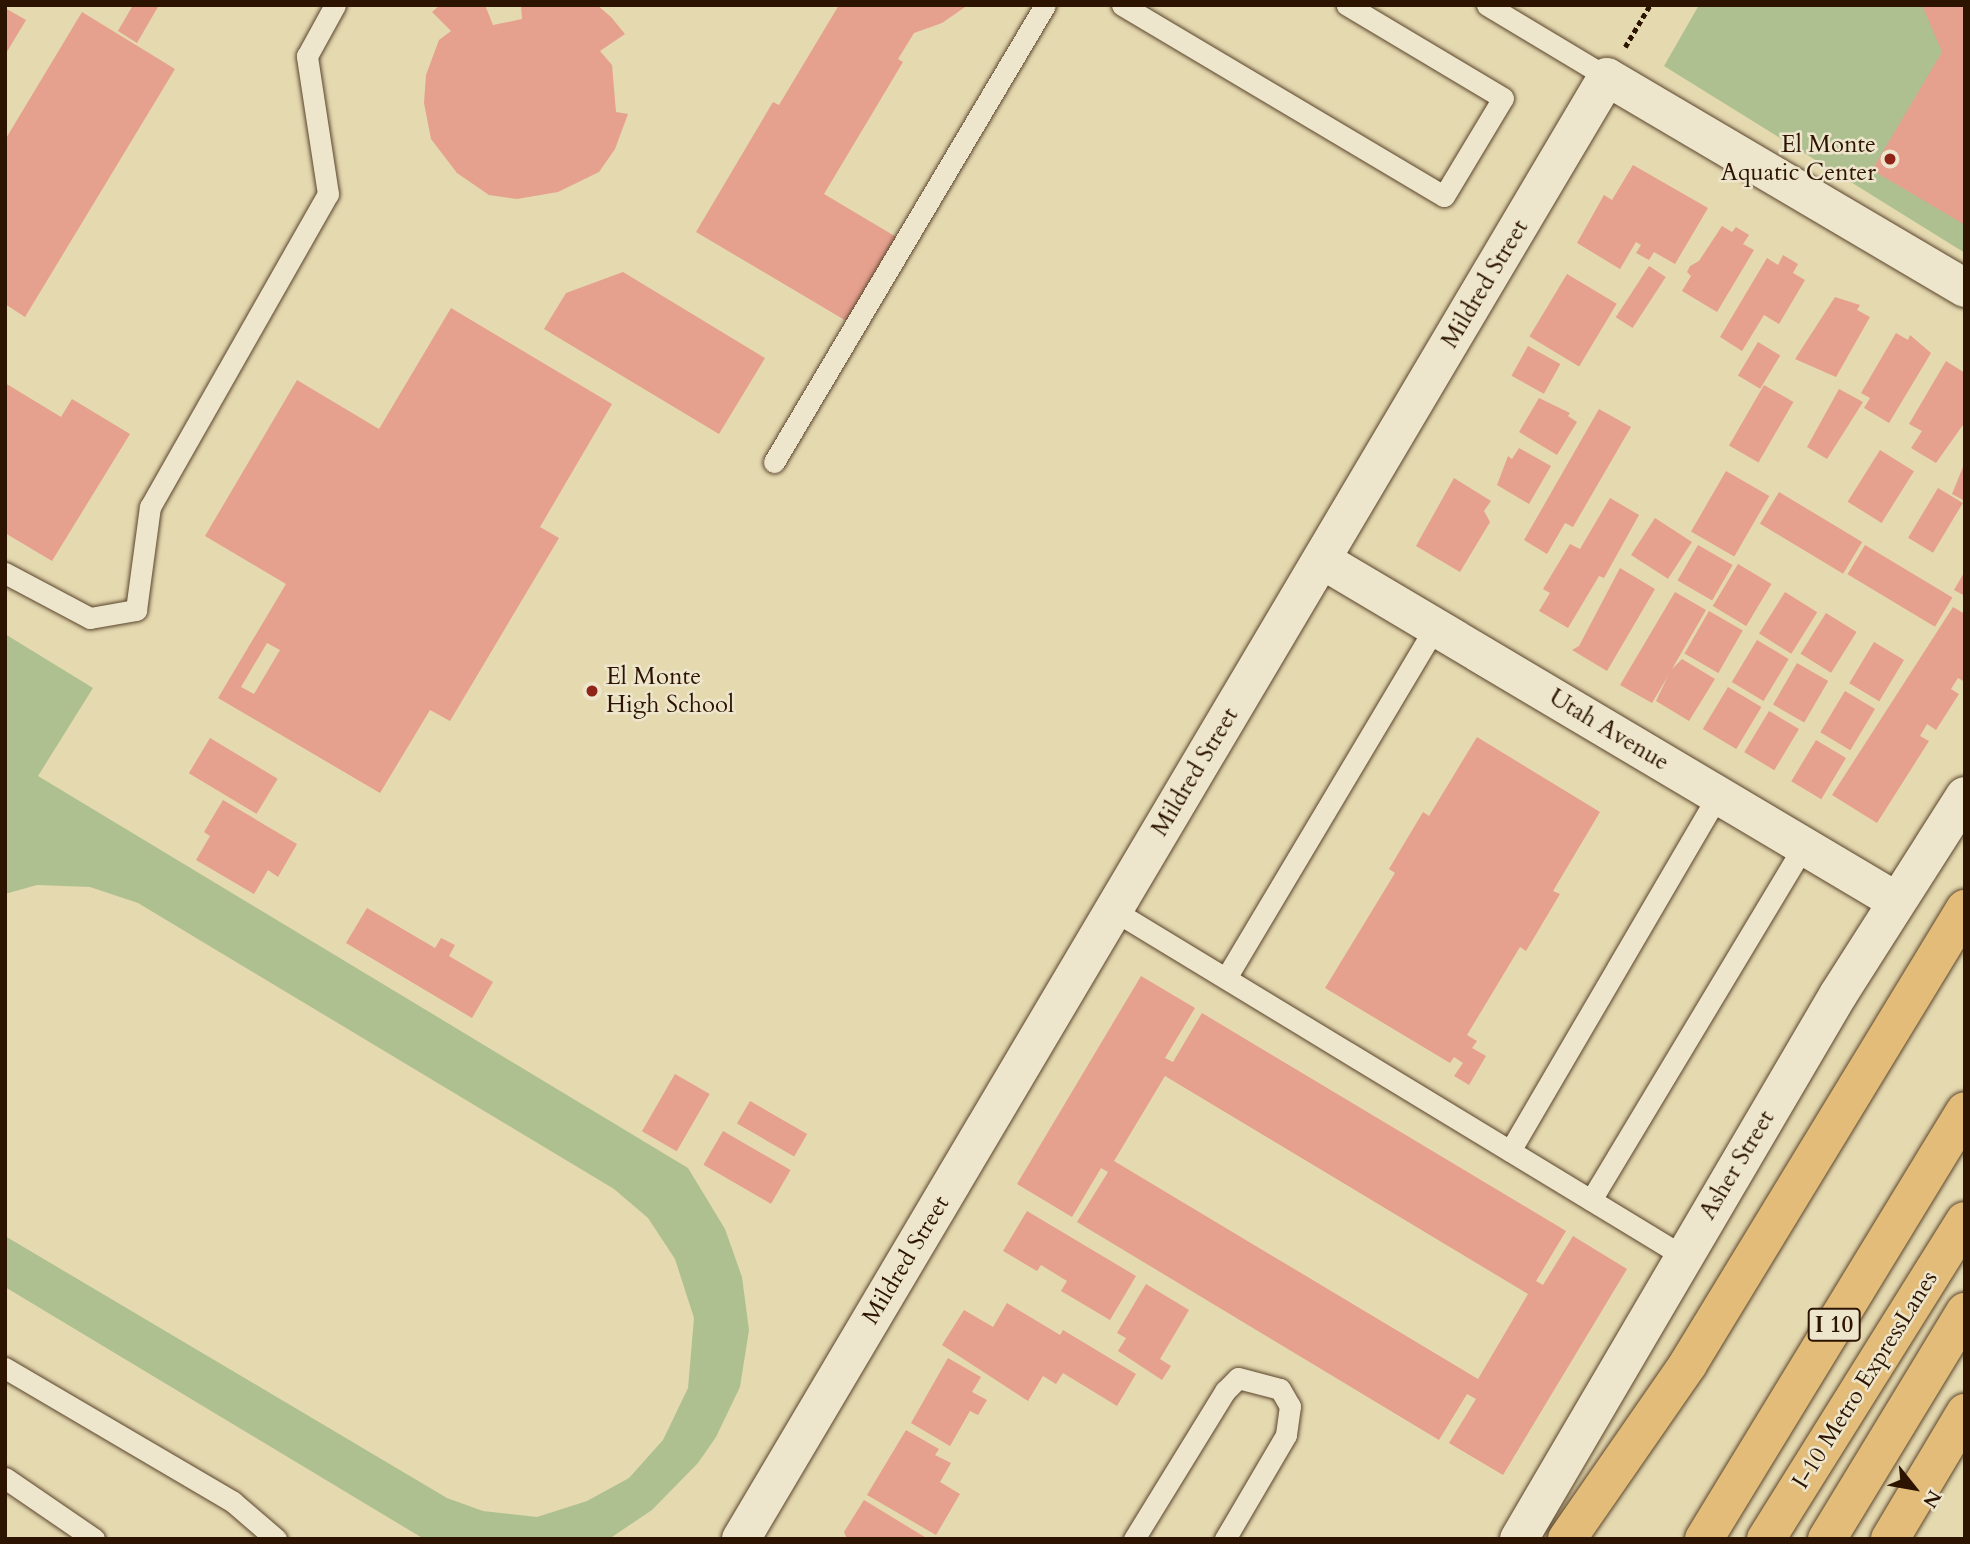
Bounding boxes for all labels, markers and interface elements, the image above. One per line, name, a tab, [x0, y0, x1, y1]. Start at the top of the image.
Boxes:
place label: El Monte Aquatic Center	[1721, 131, 1876, 187]
marker: El Monte Aquatic Center	[1882, 151, 1898, 167]
street label: Mildred Street	[1435, 215, 1535, 353]
place label: El Monte High School	[606, 663, 734, 719]
marker: El Monte High School	[584, 683, 600, 699]
street label: Utah Avenue	[1544, 683, 1674, 777]
street label: Mildred Street	[1145, 703, 1245, 841]
street label: Asher Street	[1693, 1105, 1781, 1225]
street label: Mildred Street	[856, 1191, 956, 1329]
street label: I-10 Metro ExpressLanes	[1786, 1266, 1944, 1494]
road number: I 10	[1806, 1306, 1862, 1344]
north arrow	[1879, 1453, 1949, 1523]
text: N	[1917, 1485, 1947, 1513]

